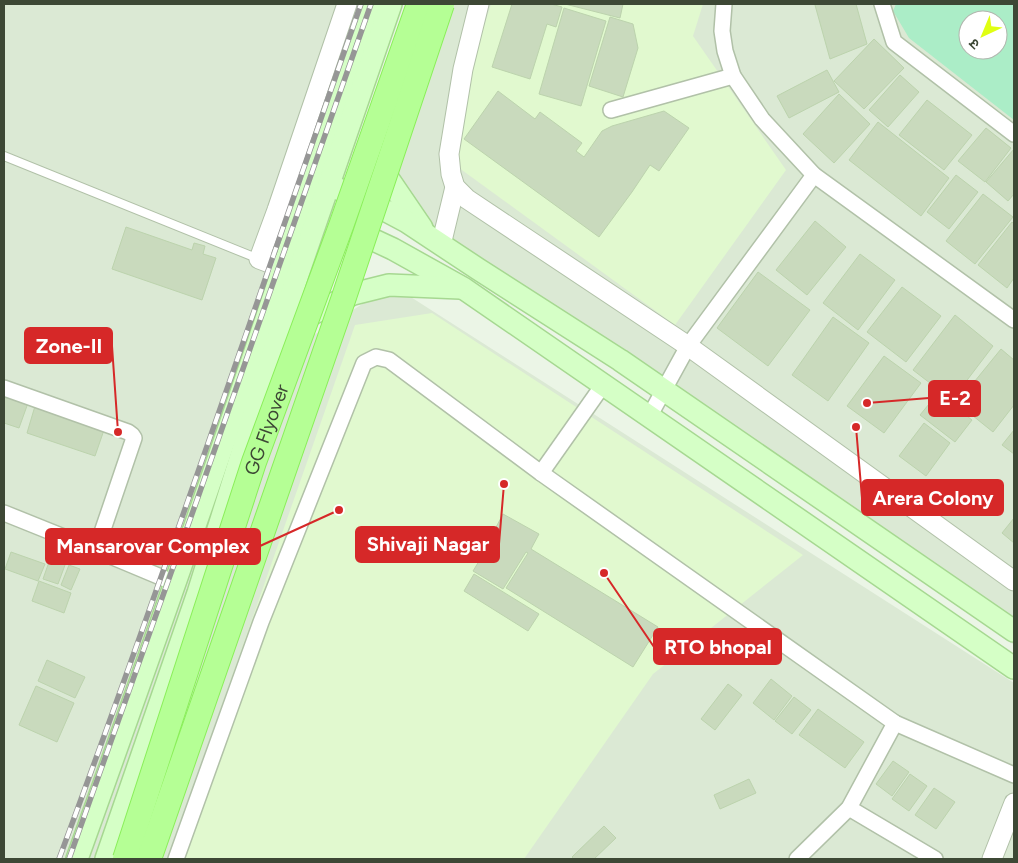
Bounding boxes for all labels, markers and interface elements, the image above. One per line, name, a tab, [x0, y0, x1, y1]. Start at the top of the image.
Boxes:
north arrow	[958, 10, 1008, 60]
text: उ	[965, 34, 983, 53]
callout: Zone-II	[25, 328, 112, 363]
text: Zone-II	[36, 334, 102, 358]
street label: GG Flyover	[240, 381, 294, 478]
callout: E-2	[929, 381, 980, 416]
text: E-2	[939, 386, 971, 410]
callout: Arera Colony	[862, 480, 1003, 515]
text: Arera Colony	[872, 486, 994, 510]
callout: Shivaji Nagar	[356, 527, 499, 562]
callout: Mansarovar Complex	[46, 529, 260, 564]
text: Shivaji Nagar	[367, 532, 490, 556]
text: Mansarovar Complex	[56, 534, 250, 558]
callout: RTO bhopal	[654, 629, 781, 664]
text: RTO bhopal	[664, 635, 772, 659]

